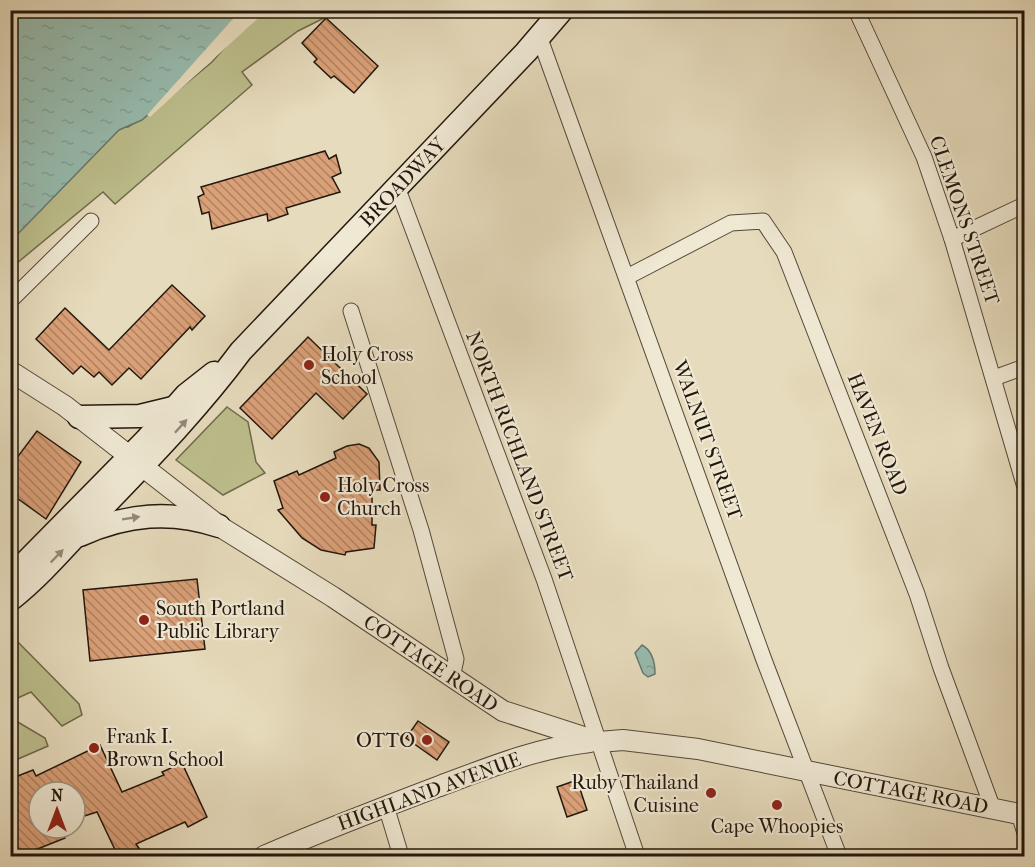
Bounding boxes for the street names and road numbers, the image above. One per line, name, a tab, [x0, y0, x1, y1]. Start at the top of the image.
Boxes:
street label: BROADWAY	[355, 132, 452, 231]
street label: CLEMONS STREET	[925, 133, 1004, 308]
street label: NORTH RICHLAND STREET	[461, 328, 578, 585]
street label: WALNUT STREET	[668, 356, 747, 523]
street label: HAVEN ROAD	[843, 370, 913, 499]
street label: COTTAGE ROAD	[359, 610, 502, 717]
street label: HIGHLAND AVENUE	[334, 748, 524, 835]
street label: COTTAGE ROAD	[832, 766, 990, 819]

